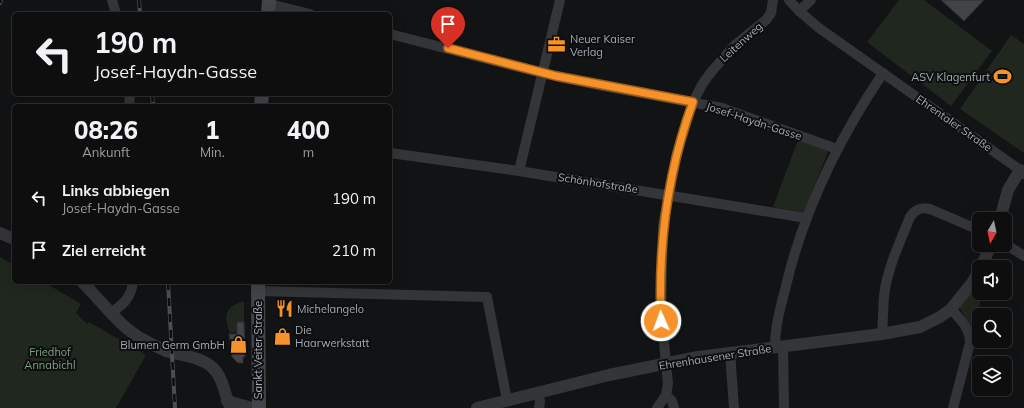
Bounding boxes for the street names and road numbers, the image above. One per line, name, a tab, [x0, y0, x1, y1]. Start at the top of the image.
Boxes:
street label: Leitenweg	[717, 19, 765, 65]
street label: Ehrentaler Straße	[913, 92, 995, 154]
street label: Josef-Haydn-Gasse	[704, 99, 804, 143]
street label: Schönhofstraße	[557, 170, 639, 196]
street label: Sankt Veiter Straße	[251, 301, 265, 399]
street label: Ehrenhausener Straße	[658, 341, 772, 373]

